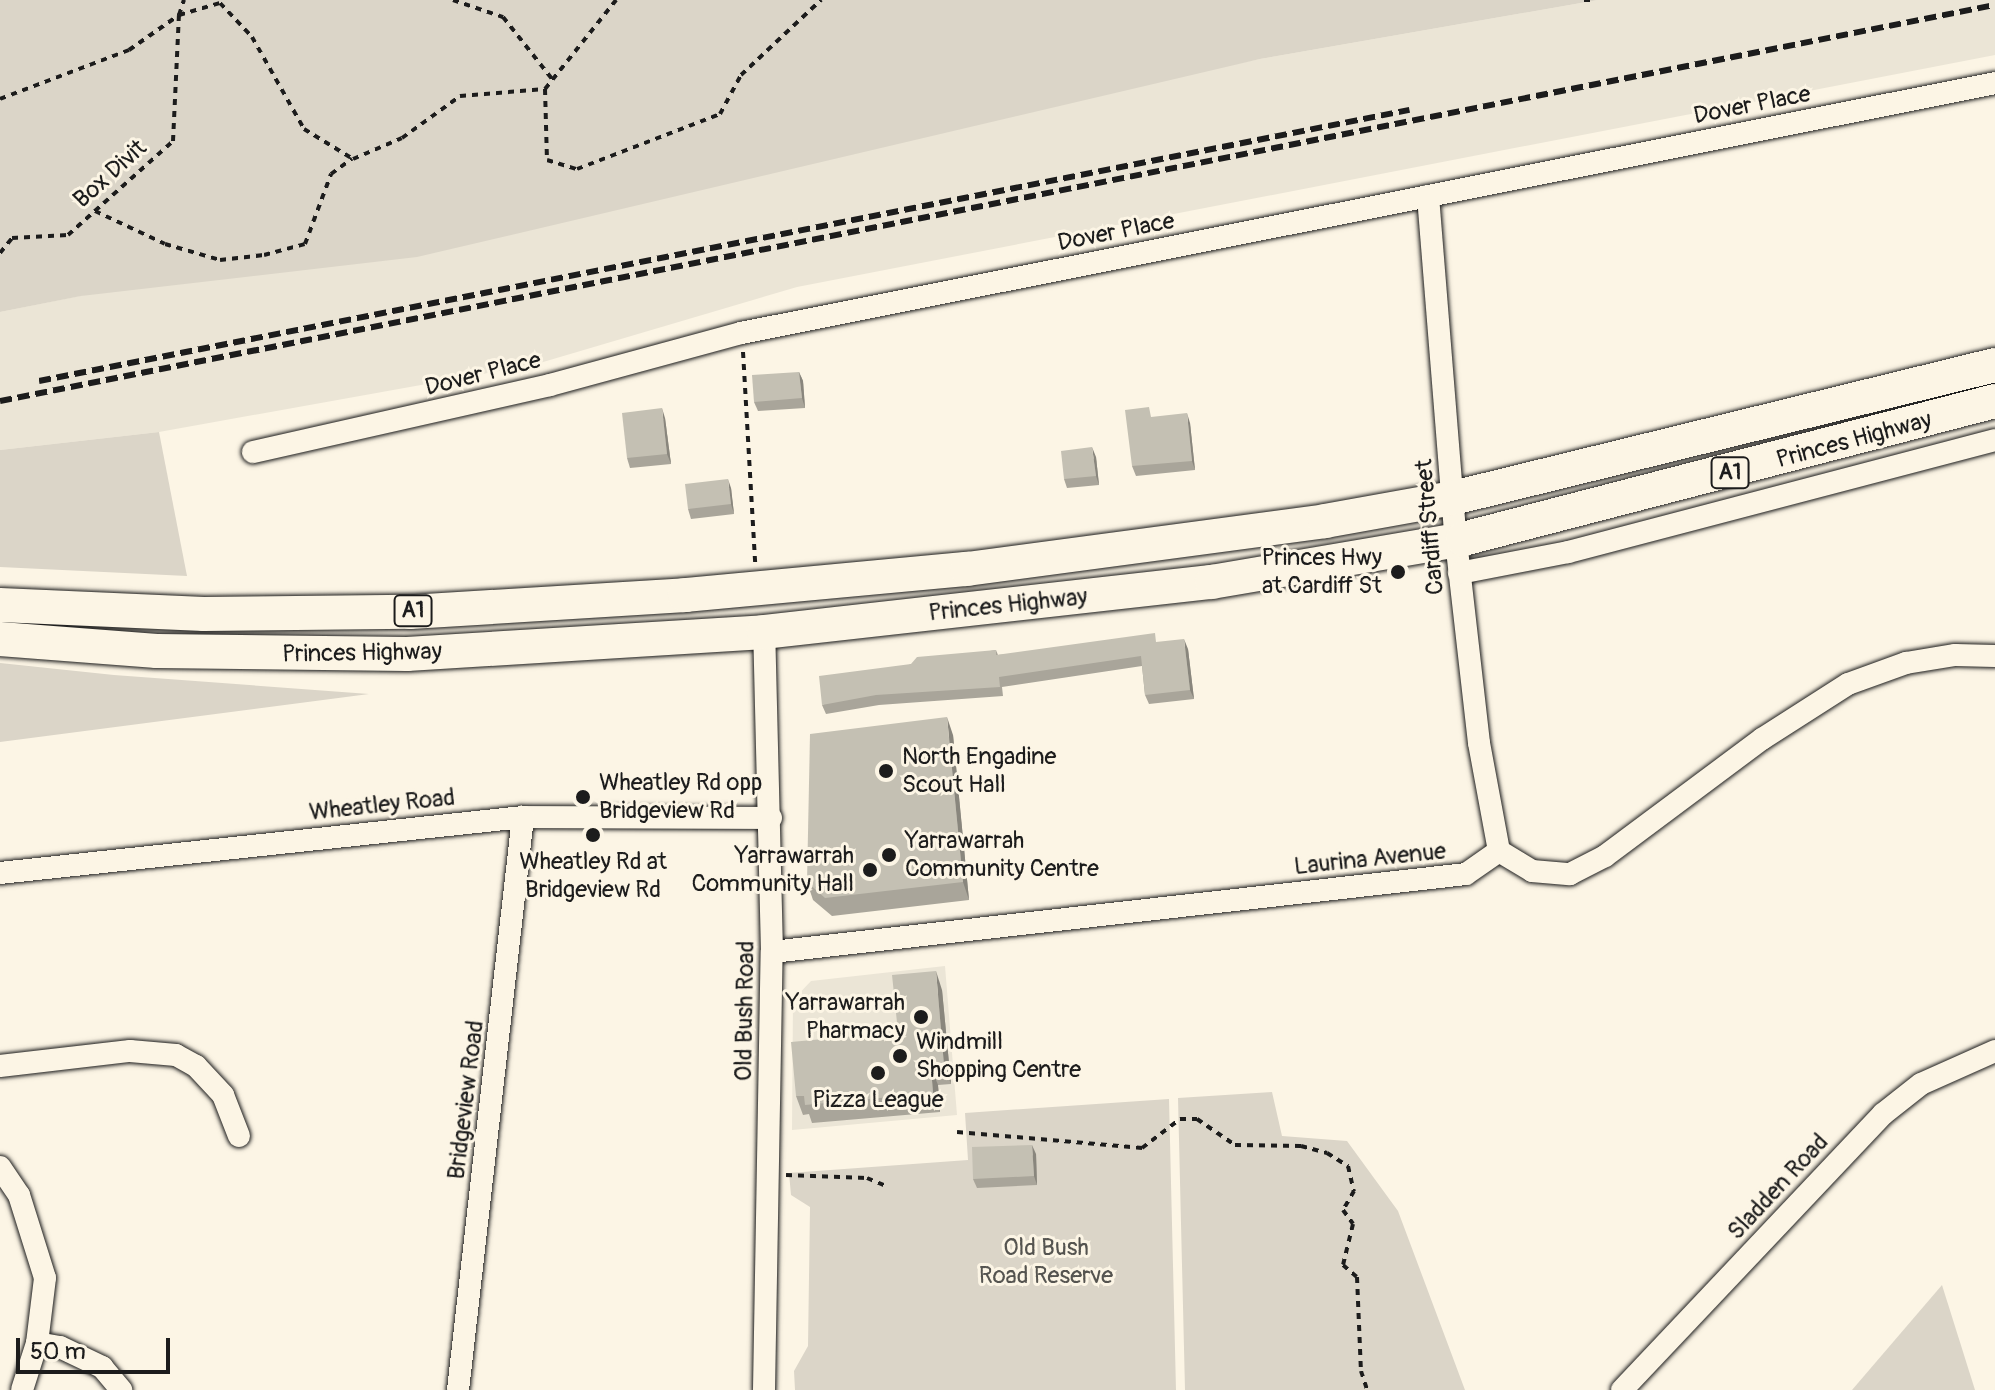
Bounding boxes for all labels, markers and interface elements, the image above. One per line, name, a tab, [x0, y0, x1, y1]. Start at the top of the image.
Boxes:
street label: Dover Place	[1691, 80, 1813, 130]
street label: Box Divit	[68, 134, 152, 214]
street label: Dover Place	[1055, 207, 1177, 257]
street label: Dover Place	[422, 346, 544, 402]
street label: Princes Highway	[1773, 405, 1935, 475]
road number: A1	[1710, 455, 1750, 491]
street label: Cardiff Street	[1410, 458, 1450, 596]
place label: Princes Hwy at Cardiff St	[1261, 544, 1382, 600]
marker: Princes Hwy at Cardiff St	[1389, 563, 1407, 581]
street label: Princes Highway	[927, 582, 1089, 628]
road number: A1	[393, 593, 433, 629]
street label: Princes Highway	[282, 637, 442, 669]
place label: North Engadine Scout Hall	[902, 743, 1056, 799]
marker: North Engadine Scout Hall	[877, 762, 895, 780]
place label: Wheatley Rd opp Bridgeview Rd	[599, 769, 762, 825]
street label: Wheatley Road	[308, 783, 456, 827]
marker: Wheatley Rd opp Bridgeview Rd	[574, 788, 592, 806]
marker: Wheatley Rd at Bridgeview Rd	[584, 826, 602, 844]
place label: Yarrawarrah Community Centre	[905, 827, 1099, 883]
street label: Laurina Avenue	[1293, 837, 1447, 881]
place label: Yarrawarrah Community Hall	[692, 842, 854, 898]
marker: Yarrawarrah Community Centre	[880, 846, 898, 864]
place label: Wheatley Rd at Bridgeview Rd	[519, 848, 667, 904]
marker: Yarrawarrah Community Hall	[861, 861, 879, 879]
street label: Old Bush Road	[729, 941, 761, 1081]
place label: Yarrawarrah Pharmacy	[786, 989, 905, 1045]
marker: Yarrawarrah Pharmacy	[912, 1008, 930, 1026]
street label: Bridgeview Road	[442, 1019, 490, 1181]
place label: Windmill Shopping Centre	[916, 1028, 1081, 1084]
marker: Windmill Shopping Centre	[891, 1047, 909, 1065]
marker: Pizza League	[869, 1064, 887, 1082]
place label: Pizza League	[812, 1086, 944, 1114]
street label: Sladden Road	[1722, 1128, 1834, 1246]
park label: Old Bush Road Reserve	[979, 1234, 1113, 1290]
scale bar	[20, 1322, 174, 1372]
text: 50 m	[30, 1337, 86, 1366]

